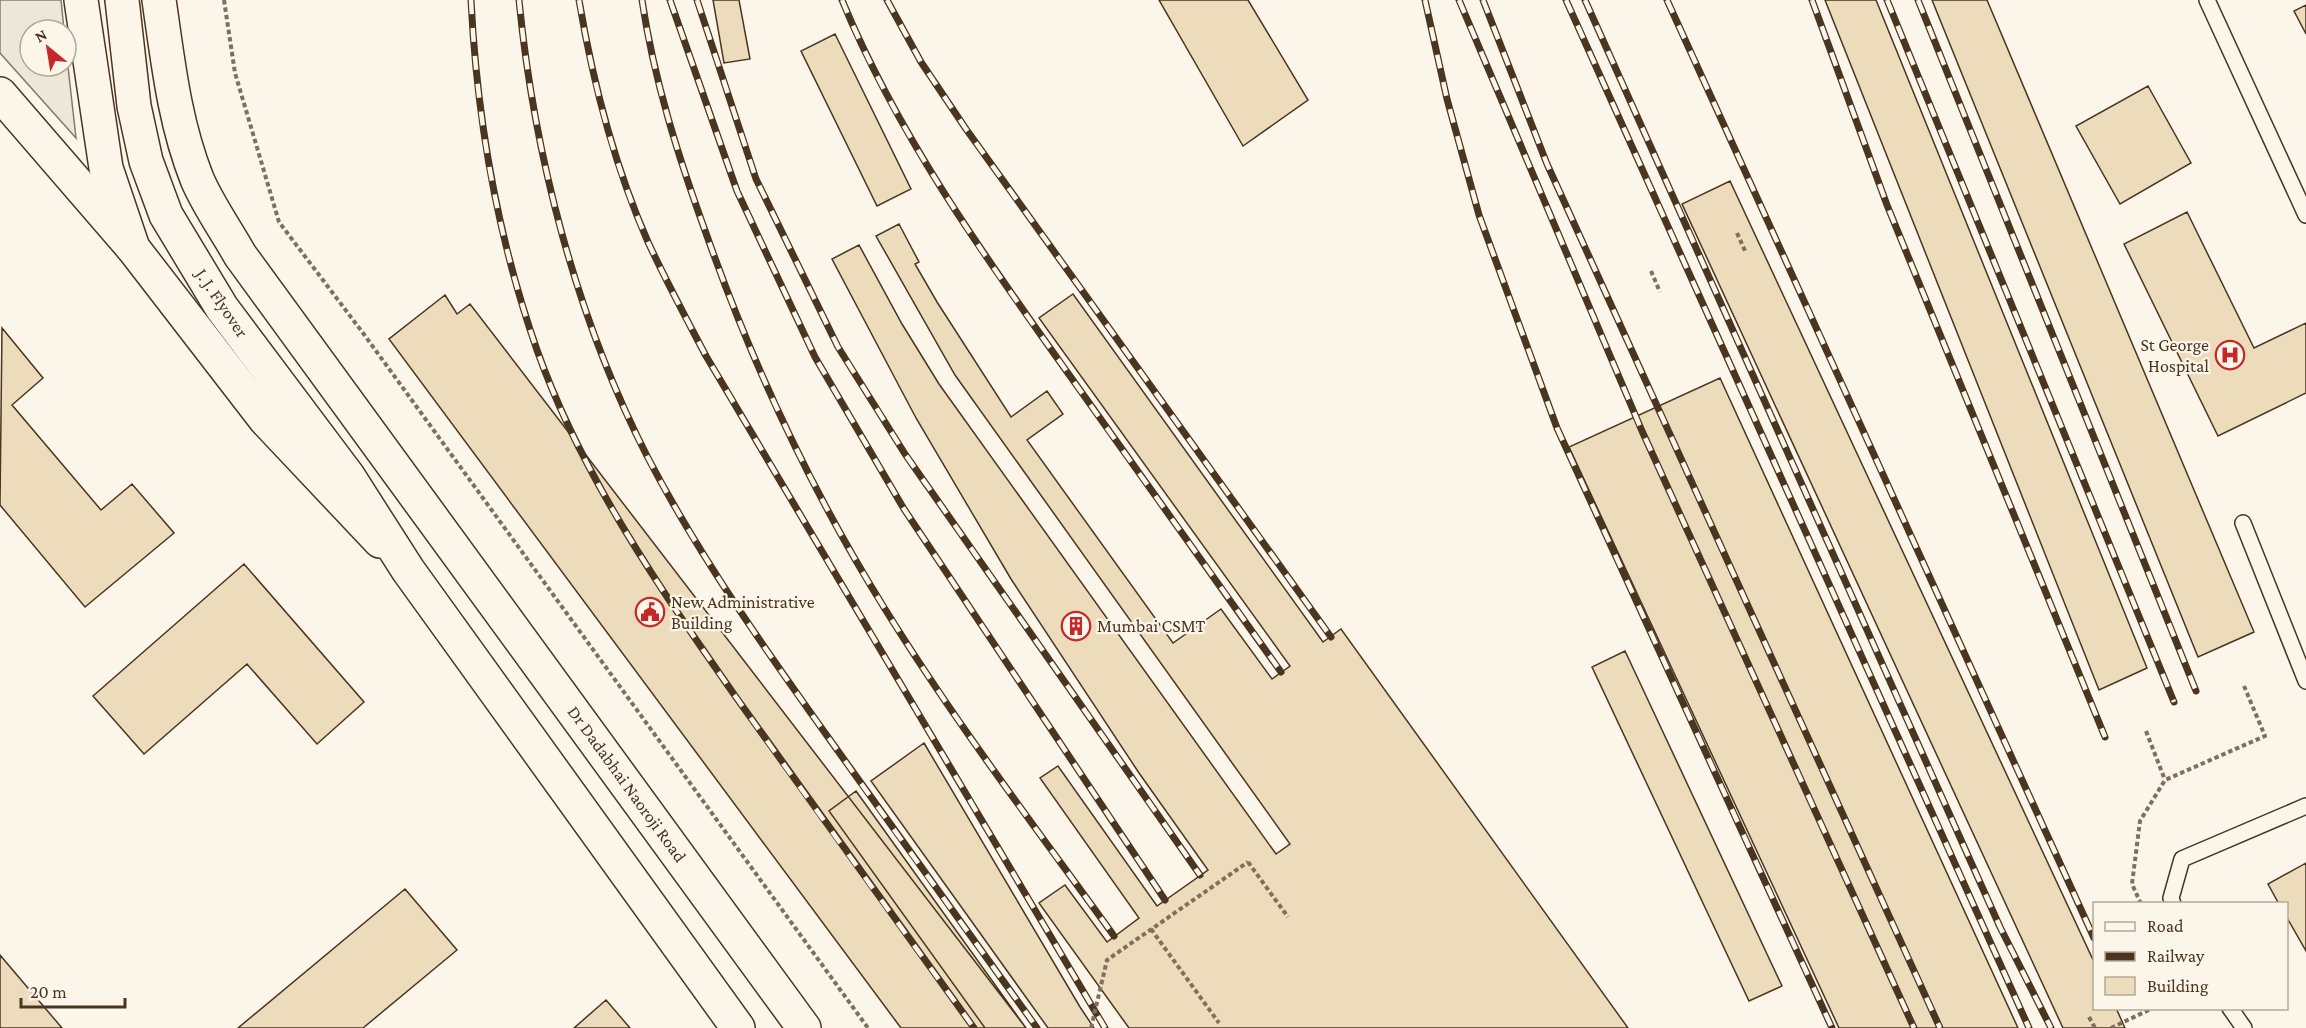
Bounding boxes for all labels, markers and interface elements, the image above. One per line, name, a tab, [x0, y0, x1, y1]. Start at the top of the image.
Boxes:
north arrow	[18, 18, 78, 78]
text: N	[32, 25, 50, 46]
street label: J. J. Flyover	[191, 263, 253, 342]
place label: St George Hospital	[2140, 335, 2209, 376]
hospital icon: St George Hospital	[2214, 339, 2246, 371]
place label: New Administrative Building	[671, 592, 815, 633]
public building icon: New Administrative Building	[634, 596, 666, 628]
building icon: Mumbai CSMT	[1060, 610, 1092, 642]
place label: Mumbai CSMT	[1097, 616, 1206, 636]
street label: Dr Dadabhai Naoroji Road	[563, 702, 691, 867]
legend	[2093, 902, 2288, 1010]
text: Road	[2147, 916, 2184, 936]
text: Railway	[2147, 946, 2205, 966]
scale bar	[21, 971, 124, 1009]
text: Building	[2147, 976, 2209, 996]
text: 20 m	[30, 982, 67, 1002]

